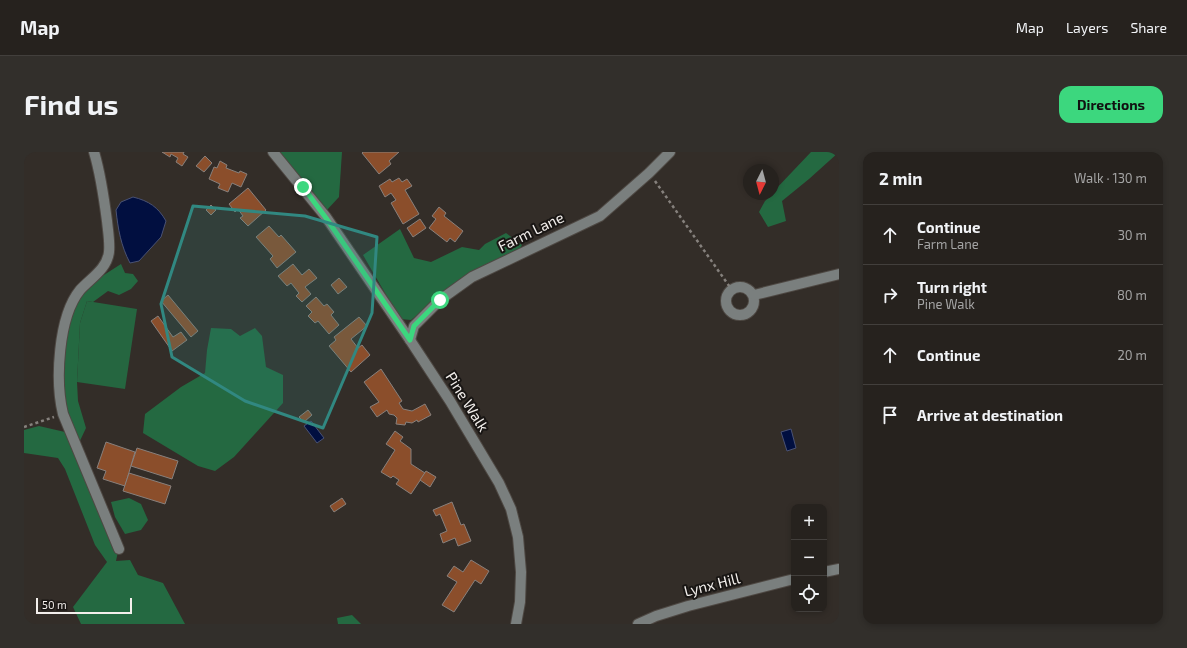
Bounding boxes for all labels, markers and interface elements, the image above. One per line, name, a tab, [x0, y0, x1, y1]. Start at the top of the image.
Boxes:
text: Map	[20, 16, 60, 39]
text: Map	[1016, 19, 1044, 36]
text: Layers	[1066, 19, 1108, 36]
text: Share	[1130, 19, 1167, 36]
button: Directions	[1059, 86, 1163, 123]
text: Find us	[24, 87, 118, 121]
north arrow	[743, 164, 779, 200]
text: 2 min	[879, 168, 922, 188]
text: Walk · 130 m	[1074, 170, 1147, 186]
route end	[294, 178, 312, 196]
street label: Farm Lane	[495, 207, 567, 255]
text: Continue	[917, 218, 980, 236]
icon: ahead	[879, 224, 901, 246]
text: 30 m	[1118, 227, 1147, 243]
text: Farm Lane	[917, 236, 979, 252]
text: Turn right	[917, 278, 987, 296]
icon: right	[879, 284, 901, 306]
text: 80 m	[1117, 287, 1147, 303]
route start	[431, 291, 449, 309]
text: Pine Walk	[917, 296, 975, 312]
icon: ahead	[879, 344, 901, 366]
text: Continue	[917, 346, 980, 364]
text: 20 m	[1118, 347, 1147, 363]
street label: Pine Walk	[443, 368, 493, 435]
icon: arrive	[879, 404, 901, 426]
text: Arrive at destination	[917, 406, 1063, 424]
map controls	[791, 504, 827, 612]
button: +	[791, 504, 827, 540]
button: −	[791, 540, 827, 576]
street label: Lynx Hill	[682, 568, 742, 600]
button: locate	[791, 576, 827, 612]
scale bar	[36, 596, 132, 615]
text: 50 m	[42, 598, 67, 611]

